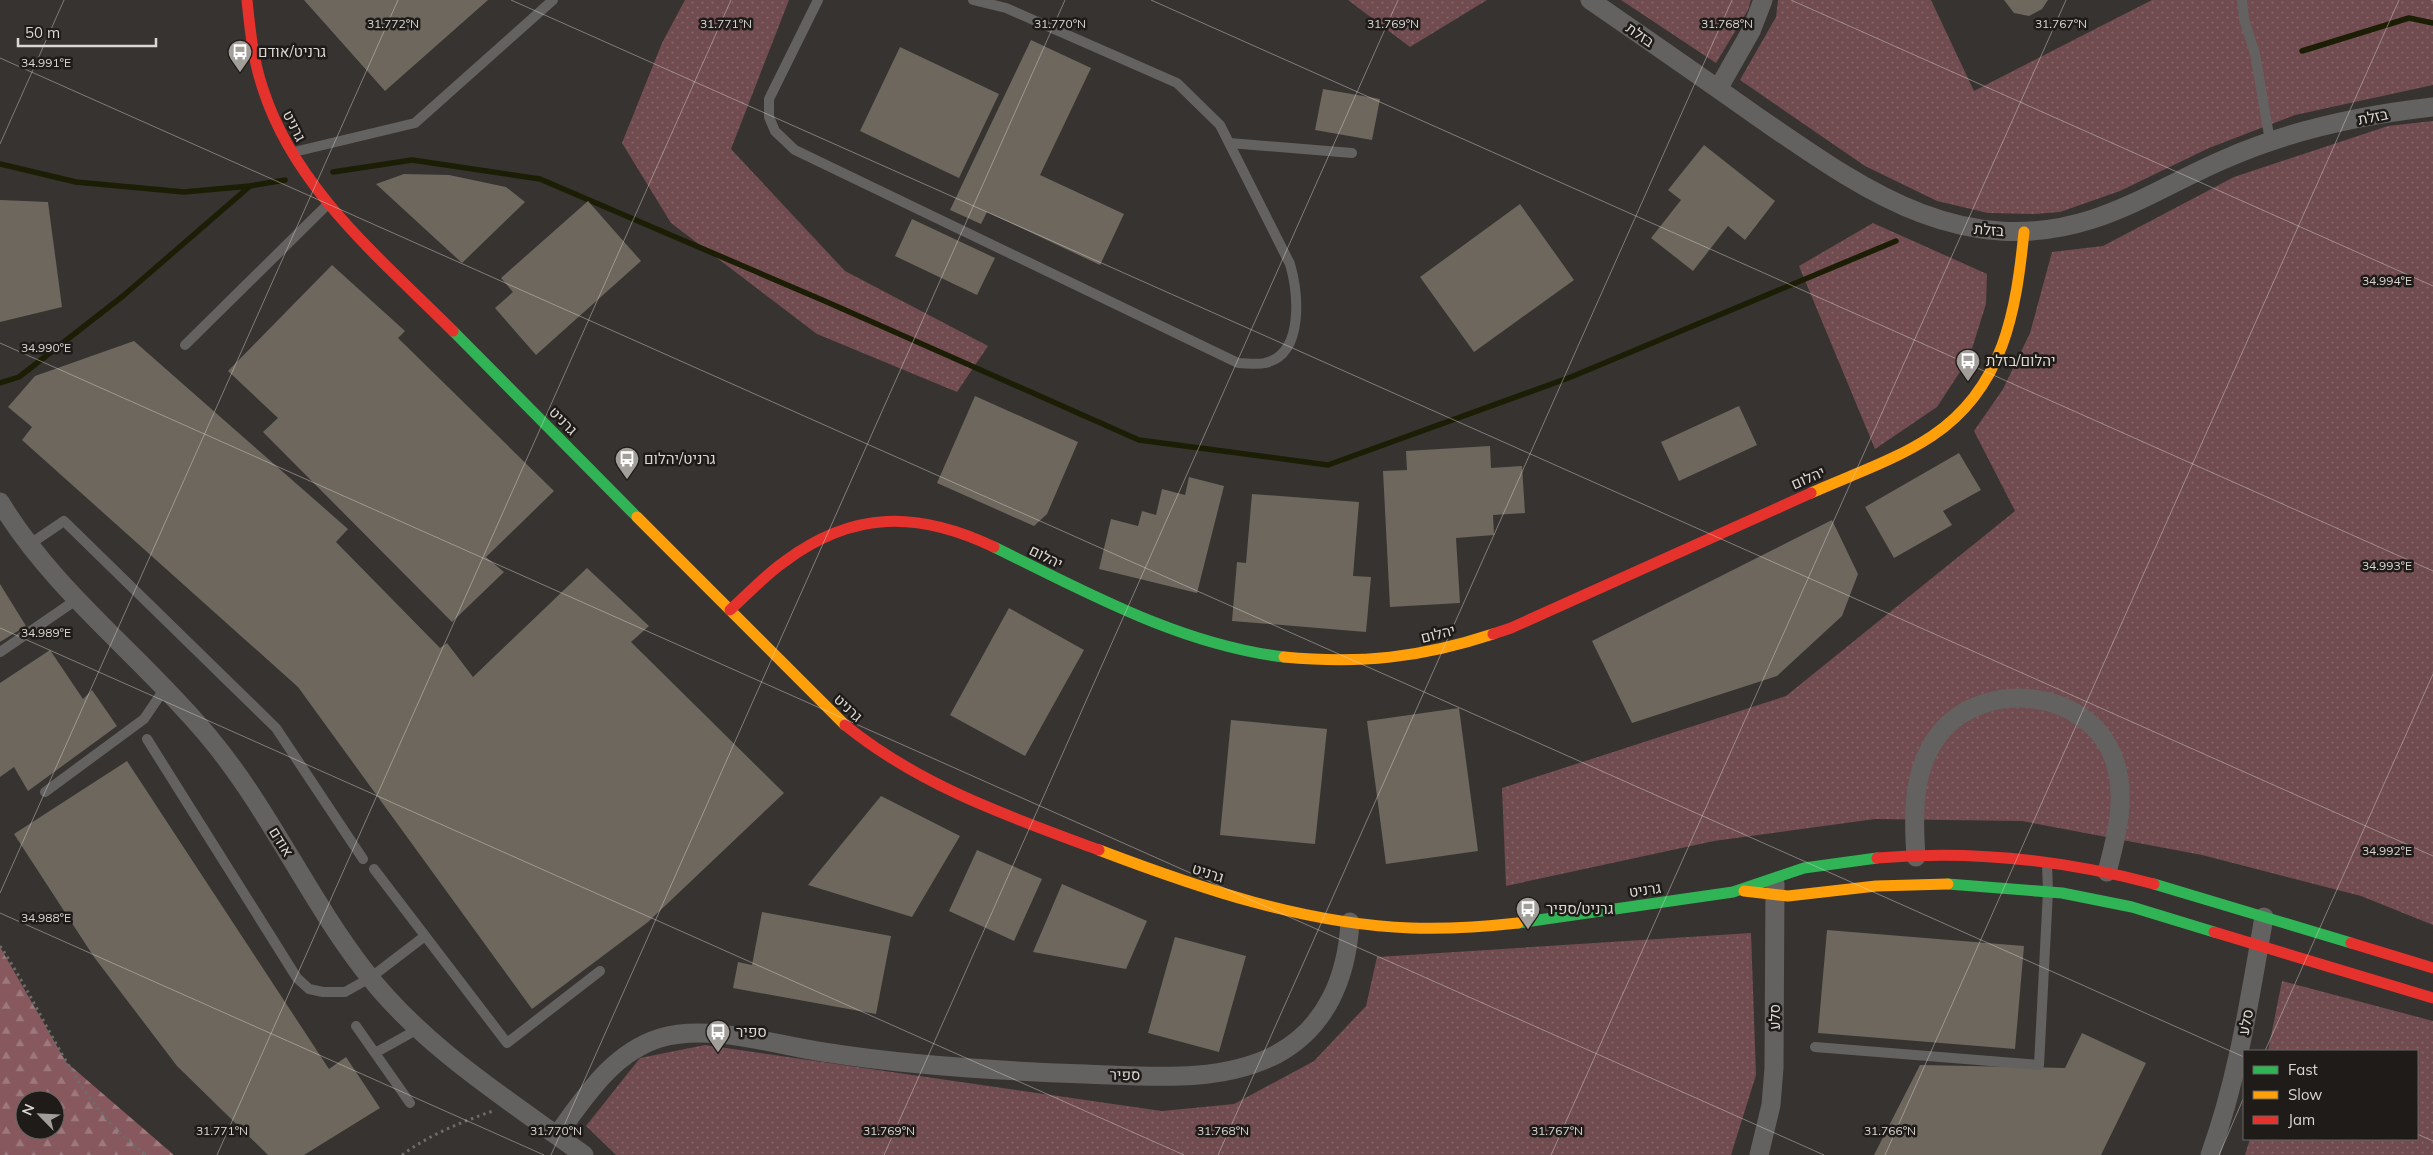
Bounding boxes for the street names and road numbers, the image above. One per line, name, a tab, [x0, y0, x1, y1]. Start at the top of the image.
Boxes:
street label: בזלת	[1622, 18, 1658, 51]
street label: בזלת	[2356, 104, 2390, 129]
street label: גרניט	[279, 107, 310, 145]
street label: בזלת	[1973, 219, 2005, 240]
street label: גרניט	[545, 402, 582, 439]
street label: יהלום	[1788, 462, 1828, 493]
street label: יהלום	[1026, 540, 1066, 573]
street label: יהלום	[1419, 620, 1457, 647]
street label: גרניט	[830, 690, 867, 726]
street label: אודם	[265, 823, 298, 860]
street label: גרניט	[1190, 858, 1227, 887]
street label: גרניט	[1628, 878, 1662, 901]
street label: סלע	[1765, 1004, 1784, 1030]
street label: סלע	[2234, 1007, 2258, 1037]
street label: ספיר	[1109, 1065, 1141, 1084]

